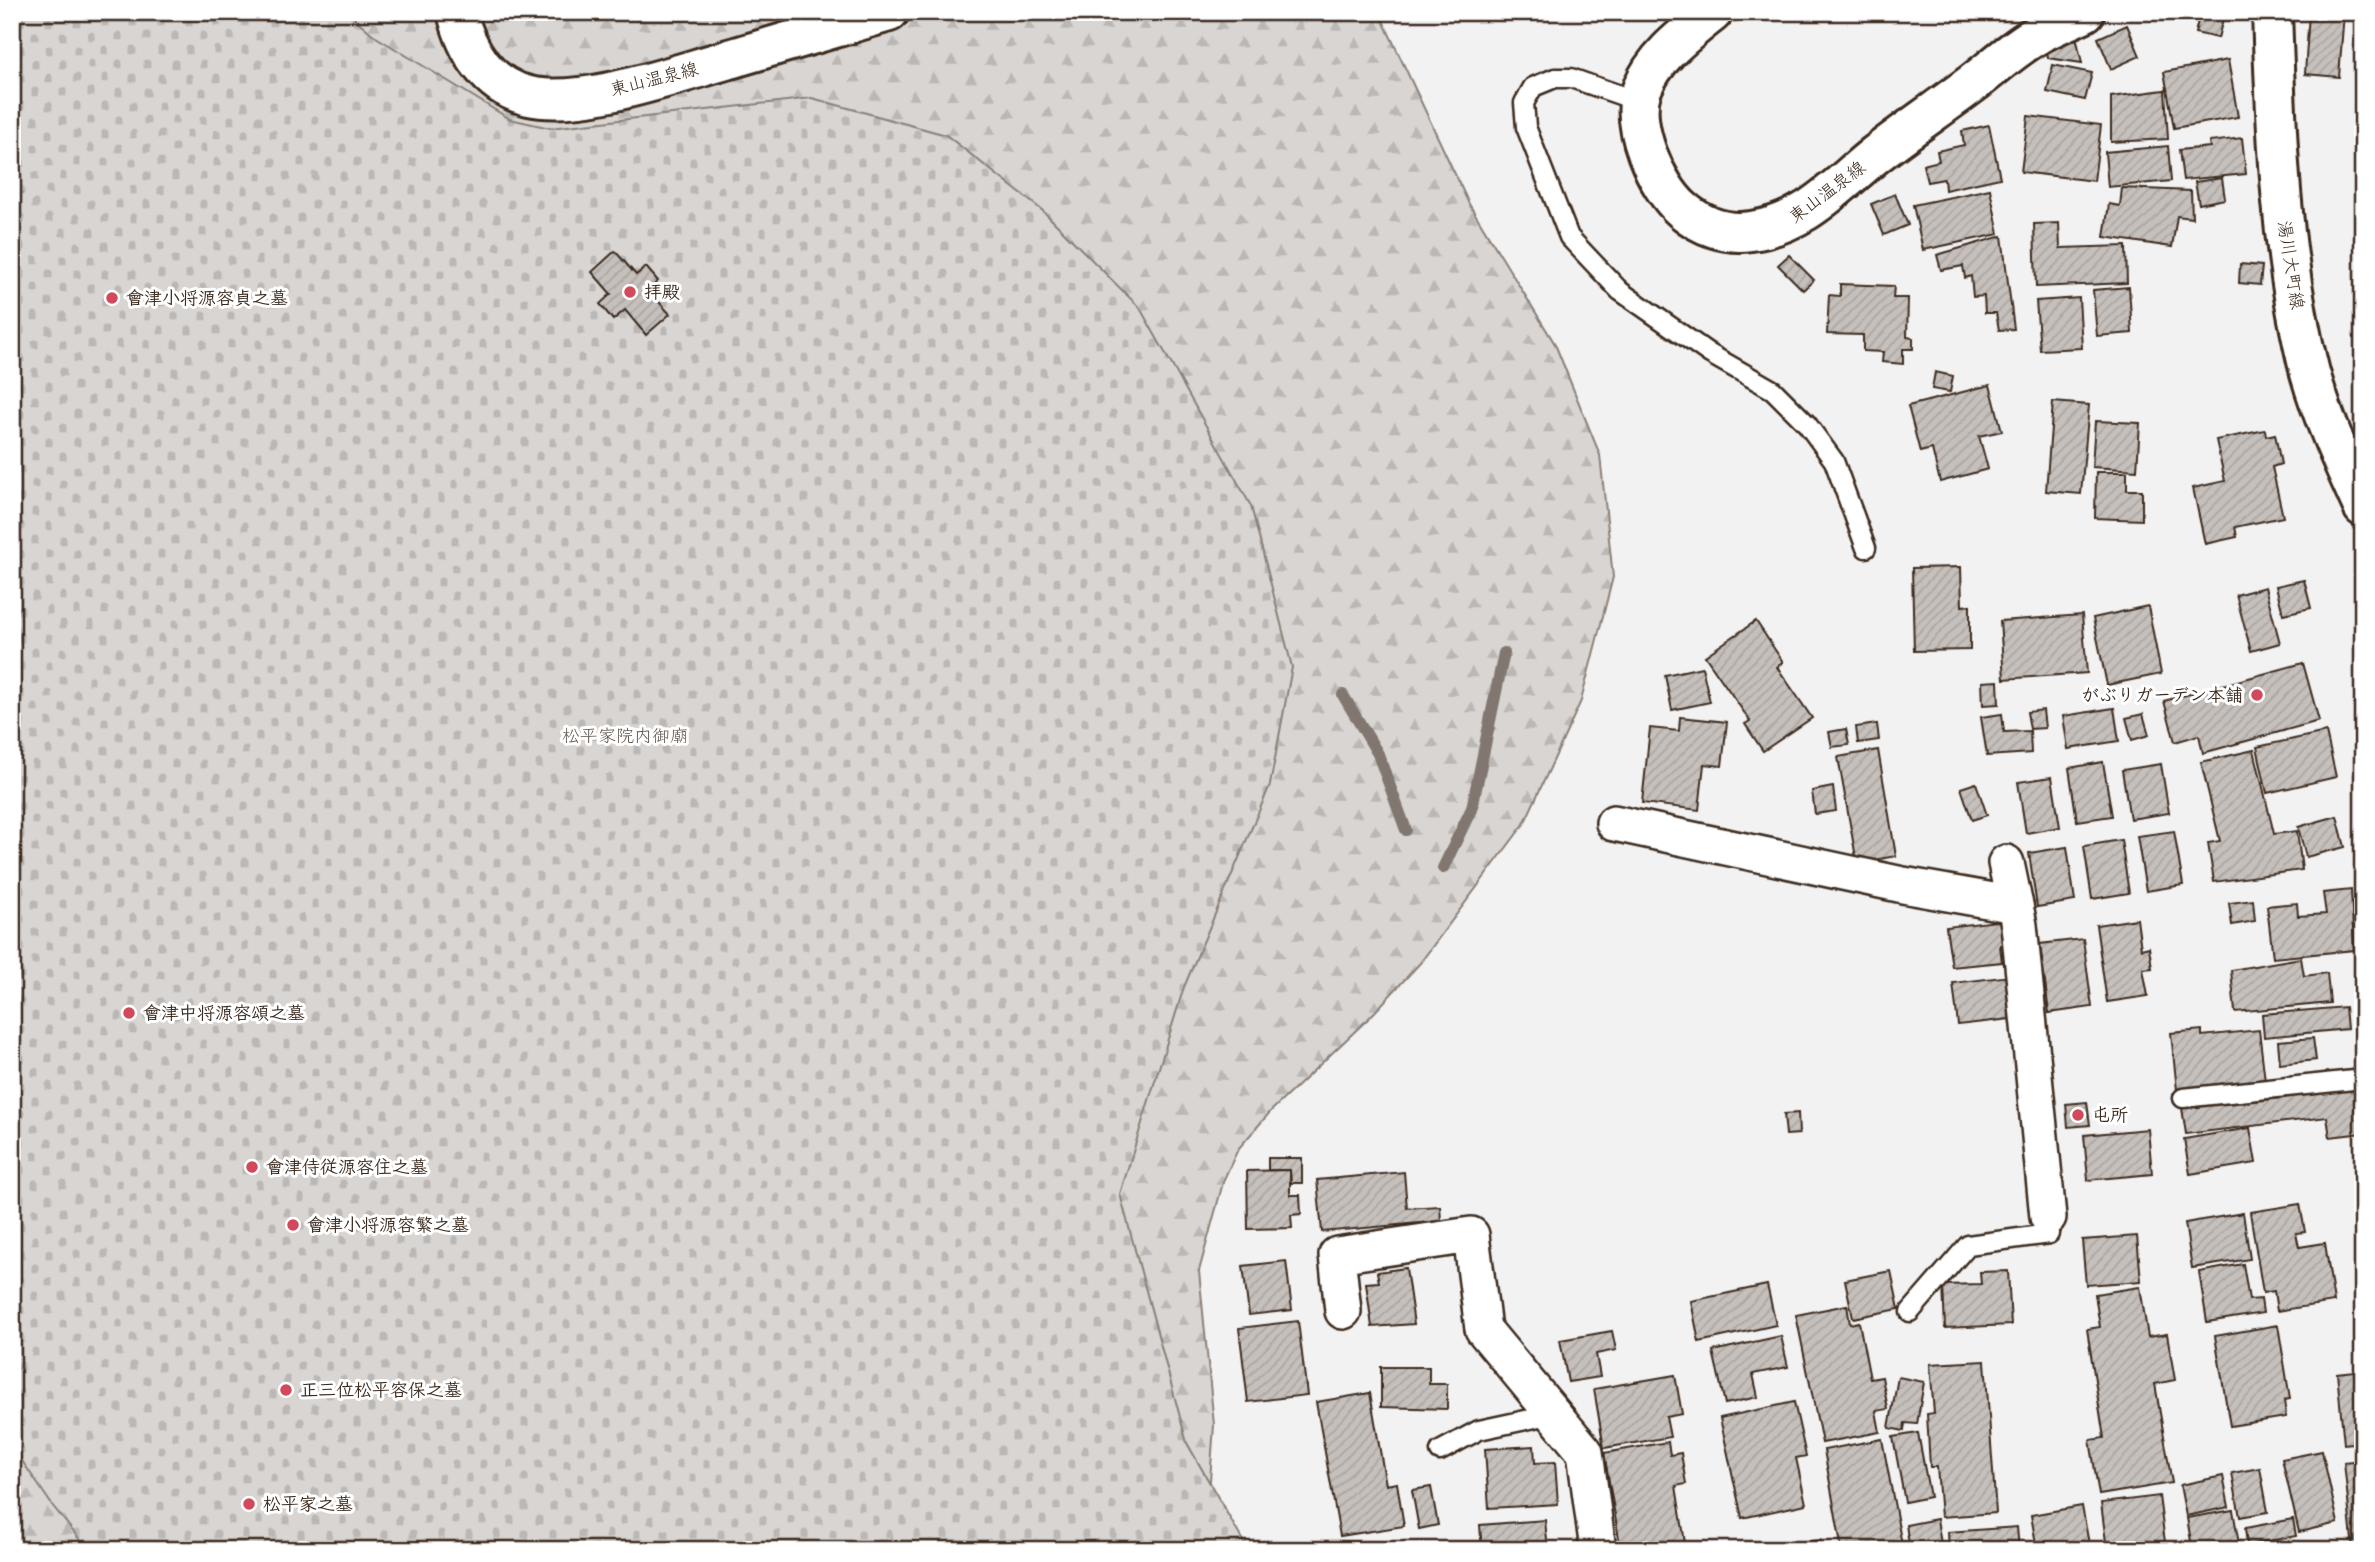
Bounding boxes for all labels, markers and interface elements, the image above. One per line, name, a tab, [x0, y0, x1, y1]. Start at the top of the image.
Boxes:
street label: 東山温泉線	[608, 58, 700, 101]
street label: 東山温泉線	[1785, 157, 1870, 228]
street label: 湯川大町線	[2273, 219, 2308, 311]
place label: 拝殿	[644, 282, 680, 303]
marker: 拝殿	[622, 284, 638, 300]
place label: 會津小将源容貞之墓	[126, 288, 288, 309]
marker: 會津小将源容貞之墓	[104, 290, 120, 306]
place label: がぶりガーデン本舗	[2081, 685, 2243, 706]
marker: がぶりガーデン本舗	[2249, 687, 2265, 703]
park label: 松平家院内御廟	[562, 726, 688, 747]
place label: 會津中将源容頌之墓	[143, 1003, 305, 1024]
marker: 會津中将源容頌之墓	[121, 1005, 137, 1021]
place label: 屯所	[2092, 1105, 2128, 1126]
marker: 屯所	[2070, 1107, 2086, 1123]
place label: 會津侍従源容住之墓	[266, 1157, 428, 1178]
marker: 會津侍従源容住之墓	[244, 1159, 260, 1175]
place label: 會津小将源容繁之墓	[307, 1215, 469, 1236]
marker: 會津小将源容繁之墓	[285, 1217, 301, 1233]
place label: 正三位松平容保之墓	[300, 1380, 462, 1401]
marker: 正三位松平容保之墓	[278, 1382, 294, 1398]
place label: 松平家之墓	[263, 1494, 353, 1515]
marker: 松平家之墓	[241, 1496, 257, 1512]

